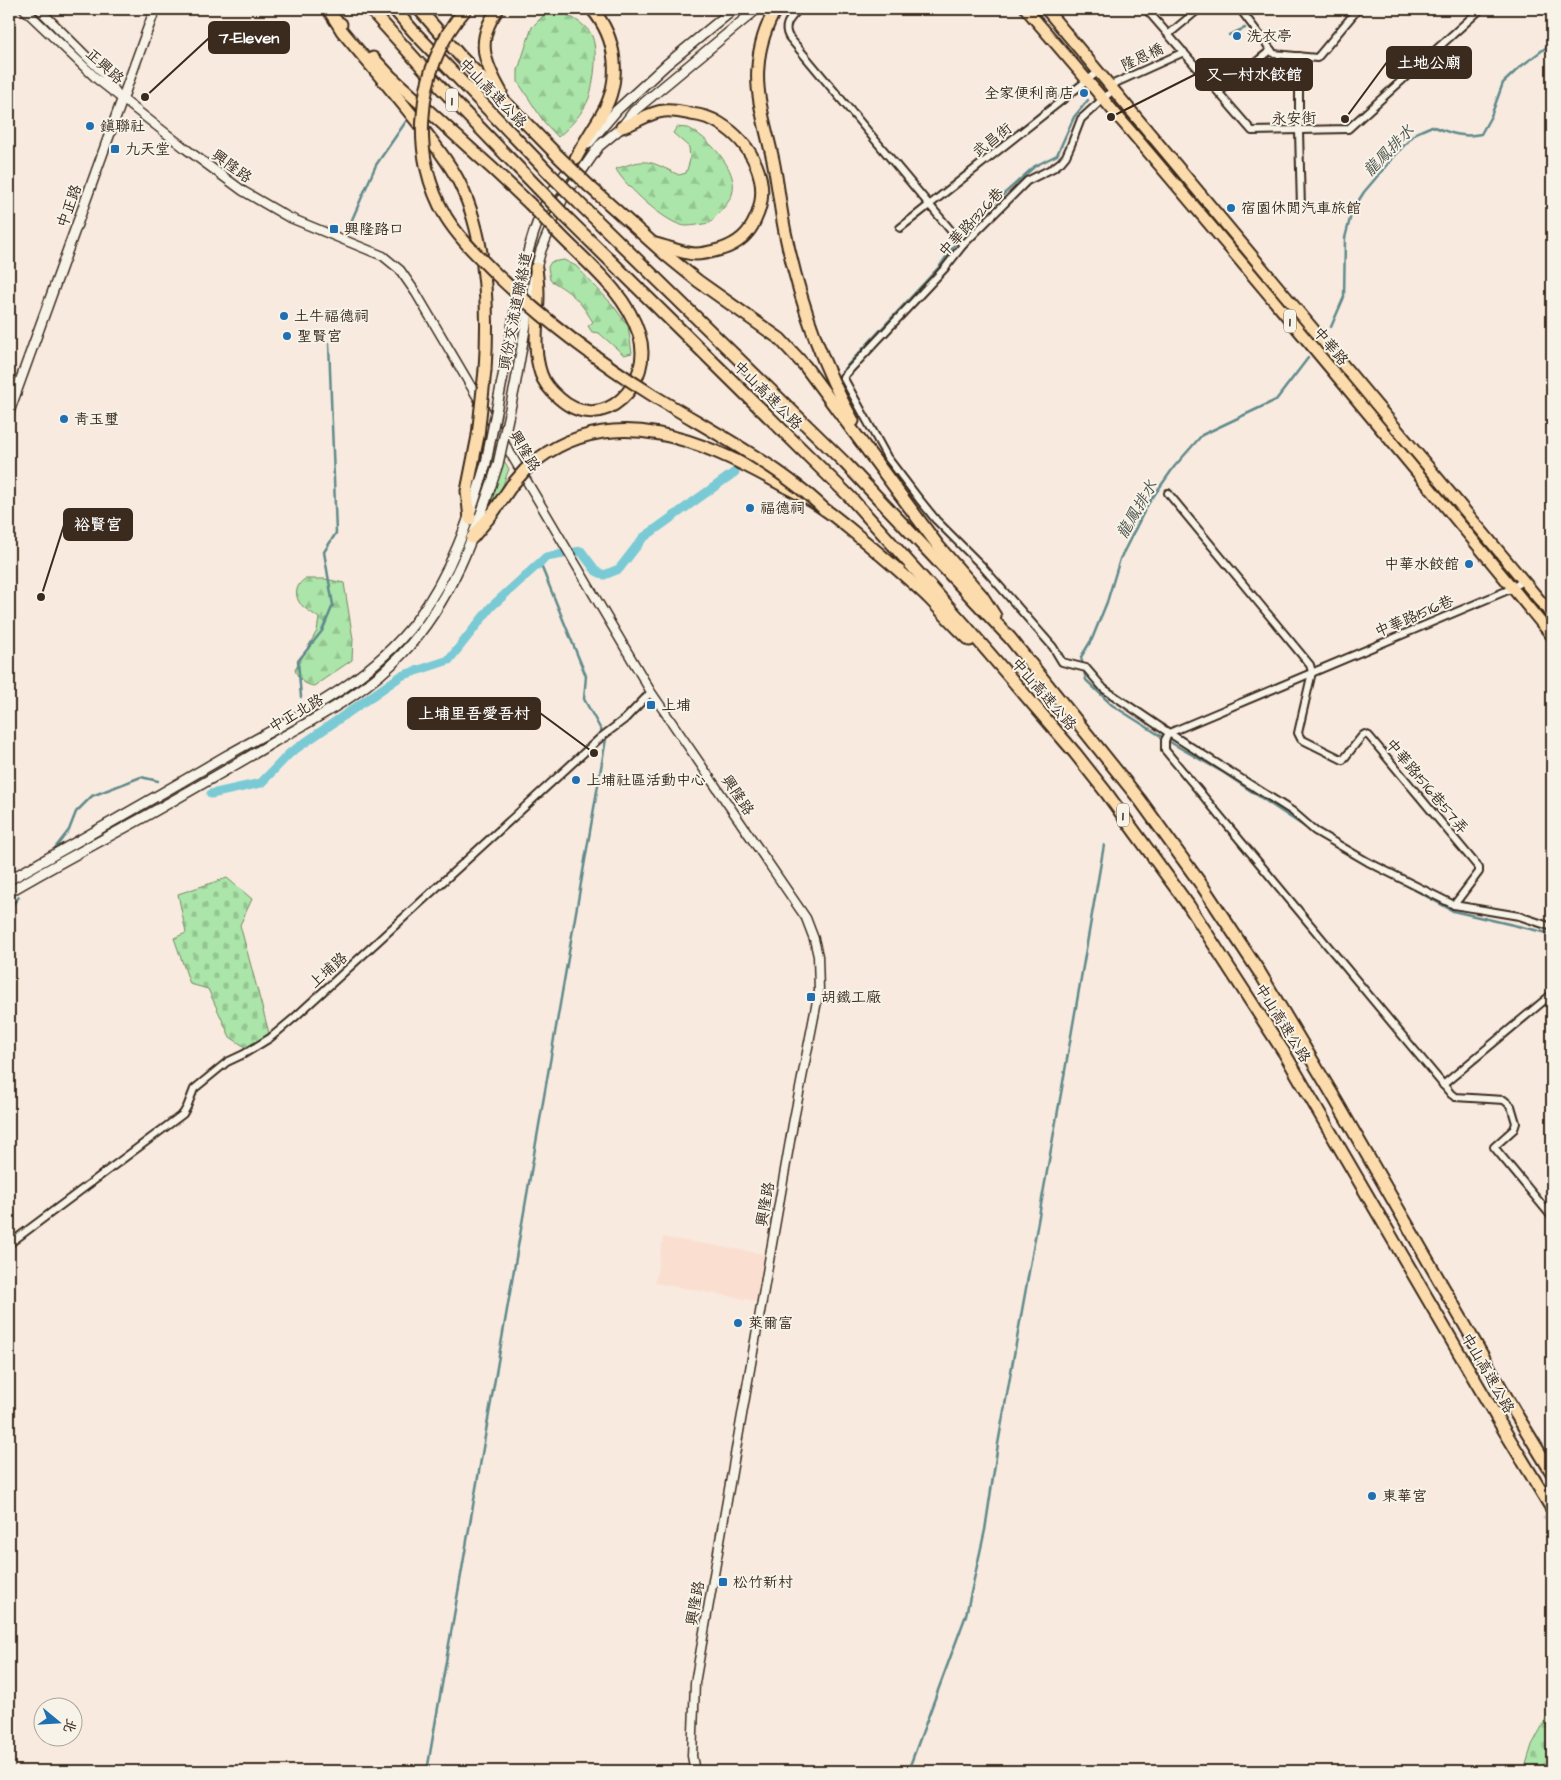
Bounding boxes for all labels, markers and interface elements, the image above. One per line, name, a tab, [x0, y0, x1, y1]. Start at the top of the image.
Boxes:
callout: 7-Eleven	[209, 22, 289, 53]
place label: 洗衣亭	[1247, 26, 1292, 47]
text: 7-Eleven	[218, 27, 279, 49]
marker: 洗衣亭	[1231, 30, 1243, 42]
street label: 隆恩橋	[1117, 38, 1167, 76]
street label: 正興路	[81, 44, 128, 89]
callout: 土地公廟	[1387, 47, 1471, 78]
text: 土地公廟	[1397, 52, 1461, 74]
street label: 中山高速公路	[454, 54, 531, 133]
callout: 又一村水餃館	[1196, 59, 1312, 90]
text: 又一村水餃館	[1206, 64, 1302, 86]
place label: 全家便利商店	[984, 83, 1074, 104]
marker: 全家便利商店	[1078, 87, 1090, 99]
road number: 1	[446, 88, 458, 112]
street label: 永安街	[1271, 108, 1317, 129]
place label: 鎮聯社	[100, 116, 145, 137]
street label: 武昌街	[968, 118, 1017, 163]
water label: 龍鳳排水	[1359, 119, 1420, 181]
marker: 鎮聯社	[84, 120, 96, 132]
place label: 九天堂	[125, 139, 170, 160]
marker: 九天堂	[109, 143, 121, 155]
street label: 興隆路	[207, 145, 256, 188]
street label: 中正路	[52, 181, 87, 231]
street label: 中華路1326巷	[934, 183, 1009, 262]
place label: 宿園休閒汽車旅館	[1241, 198, 1361, 219]
marker: 宿園休閒汽車旅館	[1225, 202, 1237, 214]
place label: 興隆路口	[344, 219, 404, 240]
marker: 興隆路口	[328, 223, 340, 235]
street label: 頭份交流道聯絡道	[494, 250, 537, 372]
place label: 土牛福德祠	[294, 306, 369, 327]
marker: 土牛福德祠	[278, 310, 290, 322]
road number: 1	[1284, 310, 1296, 332]
street label: 中華路	[1308, 322, 1353, 370]
place label: 聖賢宮	[297, 326, 342, 347]
marker: 聖賢宮	[281, 330, 293, 342]
street label: 中山高速公路	[728, 356, 807, 435]
place label: 青玉璽	[74, 409, 119, 430]
marker: 青玉璽	[58, 413, 70, 425]
street label: 興隆路	[504, 427, 545, 476]
water label: 龍鳳排水	[1111, 475, 1163, 543]
place label: 福德祠	[760, 498, 805, 519]
marker: 福德祠	[744, 502, 756, 514]
callout: 裕賢宮	[64, 509, 132, 540]
text: 裕賢宮	[74, 514, 122, 536]
place label: 中華水餃館	[1384, 554, 1459, 575]
marker: 中華水餃館	[1463, 558, 1475, 570]
street label: 中華路1516巷	[1371, 590, 1457, 643]
street label: 中山高速公路	[1006, 653, 1081, 735]
street label: 中正北路	[265, 689, 327, 738]
place label: 上埔	[661, 695, 691, 716]
callout: 上埔里吾愛吾村	[408, 698, 540, 729]
marker: 上埔	[645, 699, 657, 711]
text: 上埔里吾愛吾村	[418, 703, 530, 725]
street label: 中華路1516巷57弄	[1380, 734, 1473, 839]
place label: 上埔社區活動中心	[586, 770, 706, 791]
street label: 興隆路	[716, 771, 759, 820]
marker: 上埔社區活動中心	[570, 774, 582, 786]
road number: 1	[1117, 804, 1129, 826]
street label: 上埔路	[305, 948, 352, 993]
street label: 中山高速公路	[1250, 980, 1315, 1067]
place label: 胡鐵工廠	[821, 987, 881, 1008]
marker: 胡鐵工廠	[805, 991, 817, 1003]
street label: 興隆路	[751, 1180, 780, 1228]
place label: 萊爾富	[748, 1313, 793, 1334]
marker: 萊爾富	[732, 1317, 744, 1329]
street label: 中山高速公路	[1456, 1329, 1519, 1417]
place label: 東華宮	[1382, 1486, 1427, 1507]
marker: 東華宮	[1366, 1490, 1378, 1502]
place label: 松竹新村	[733, 1572, 793, 1593]
marker: 松竹新村	[717, 1576, 729, 1588]
street label: 興隆路	[681, 1579, 710, 1627]
north arrow	[32, 1698, 82, 1748]
text: 北	[58, 1716, 81, 1735]

